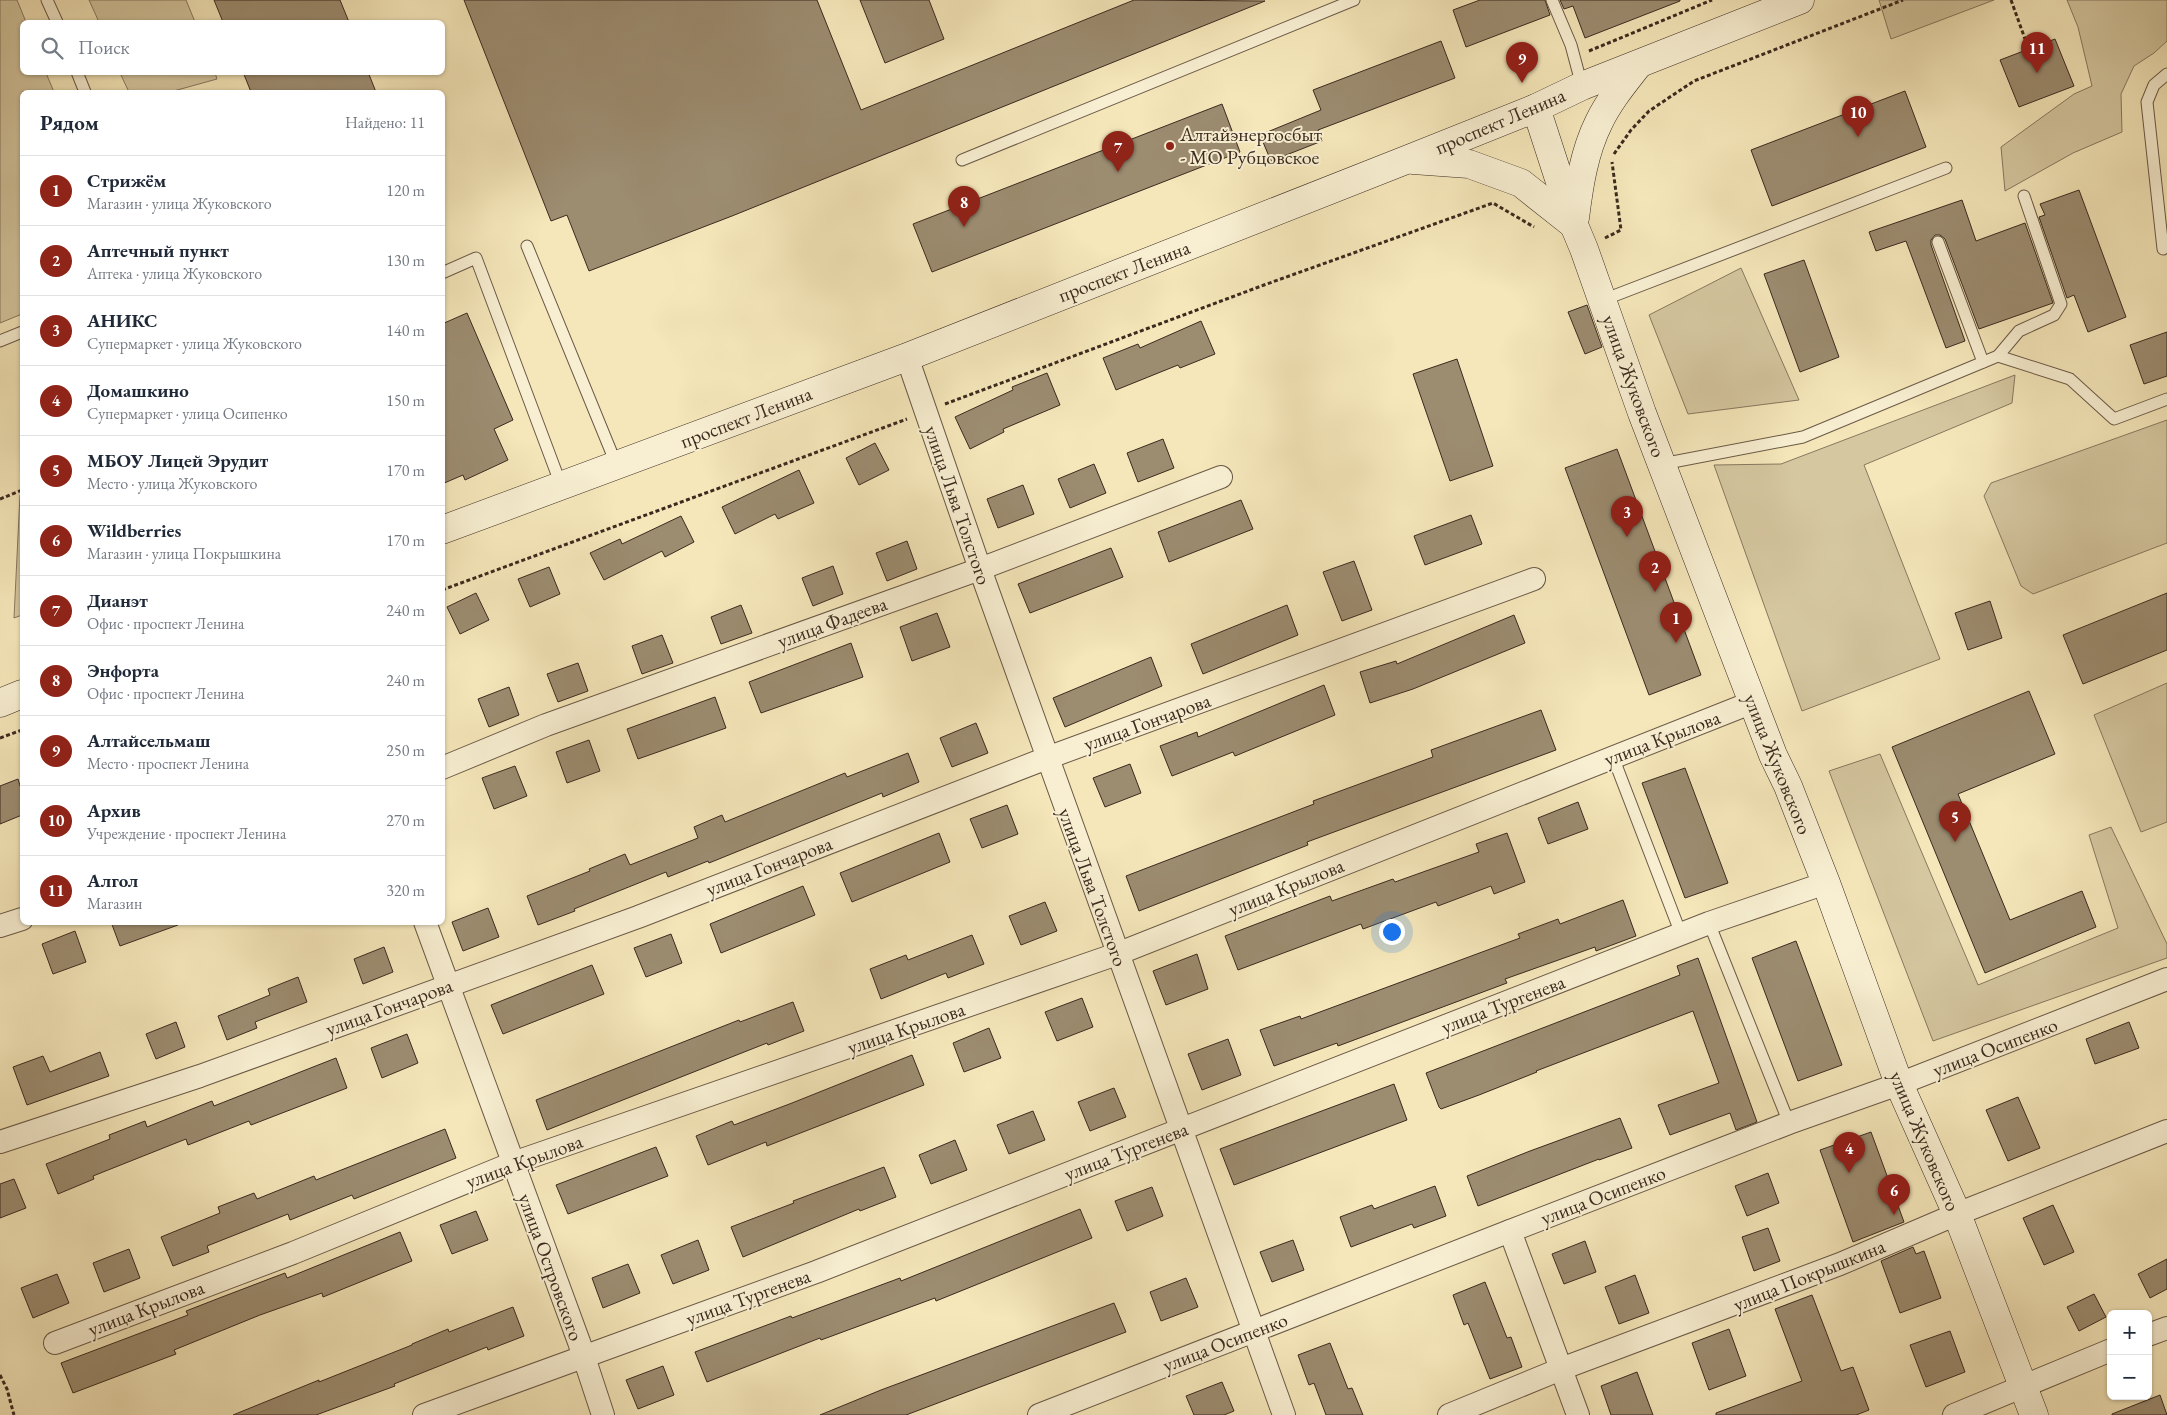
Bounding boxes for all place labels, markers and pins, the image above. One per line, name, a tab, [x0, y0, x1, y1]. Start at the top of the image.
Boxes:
pin: 11	[2021, 32, 2053, 73]
pin: 9	[1506, 42, 1538, 83]
pin: 10	[1842, 96, 1874, 137]
place label: Алтайэнергосбыт - МО Рубцовское	[1179, 121, 1322, 170]
pin: 7	[1102, 131, 1134, 172]
marker: Алтайэнергосбыт - МО Рубцовское	[1164, 140, 1176, 152]
pin: 8	[948, 186, 980, 227]
pin: 3	[1611, 496, 1643, 537]
pin: 2	[1639, 551, 1671, 592]
pin: 1	[1660, 602, 1692, 643]
pin: 5	[1939, 801, 1971, 842]
pin: 4	[1833, 1132, 1865, 1173]
pin: 6	[1878, 1174, 1910, 1215]

